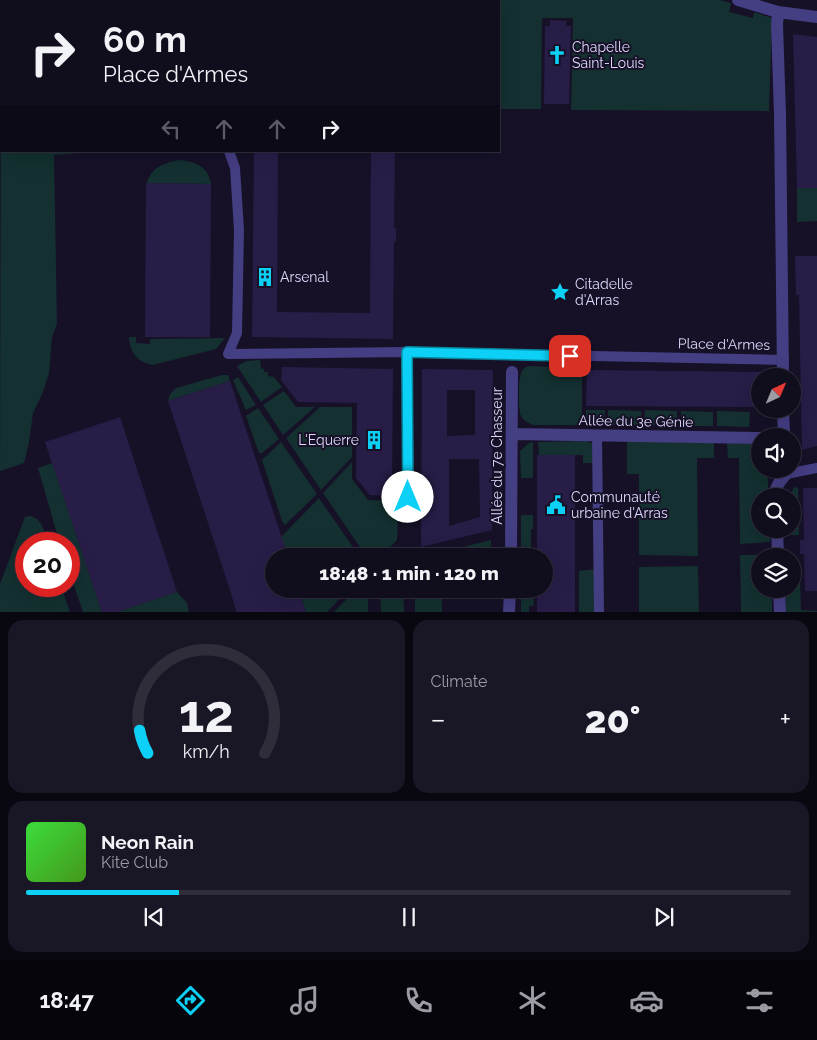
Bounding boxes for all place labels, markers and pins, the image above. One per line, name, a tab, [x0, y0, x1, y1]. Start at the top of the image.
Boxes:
place label: Chapelle Saint-Louis	[572, 39, 645, 71]
church icon: Chapelle Saint-Louis	[546, 44, 568, 66]
building icon: Arsenal	[254, 266, 276, 288]
place label: Arsenal	[280, 269, 329, 285]
place label: Citadelle d'Arras	[575, 276, 633, 308]
place icon: Citadelle d'Arras	[549, 281, 571, 303]
pin	[549, 335, 591, 377]
building icon: L'Equerre	[363, 429, 385, 451]
place label: L'Equerre	[298, 432, 359, 448]
place label: Communauté urbaine d'Arras	[571, 489, 668, 521]
public building icon: Communauté urbaine d'Arras	[545, 494, 567, 516]

